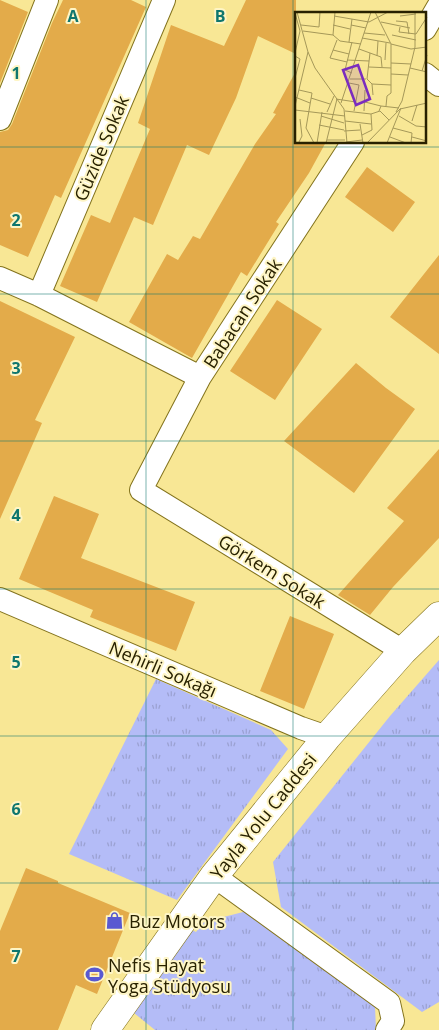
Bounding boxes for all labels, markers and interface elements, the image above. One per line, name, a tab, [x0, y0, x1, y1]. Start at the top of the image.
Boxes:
text: A	[67, 5, 79, 27]
text: B	[215, 5, 225, 27]
inset map	[295, 12, 426, 144]
text: 1	[11, 62, 21, 84]
street label: Güzide Sokak	[68, 91, 134, 204]
text: 2	[11, 209, 21, 231]
street label: Babacan Sokak	[197, 253, 287, 373]
text: 3	[11, 357, 21, 379]
text: 4	[11, 504, 21, 526]
street label: Görkem Sokak	[214, 529, 330, 614]
street label: Nehirli Sokağı	[105, 636, 221, 702]
text: 5	[11, 651, 21, 673]
street label: Yayla Yolu Caddesi	[205, 748, 321, 884]
text: 6	[11, 798, 21, 820]
place label: Buz Motors	[129, 909, 225, 933]
shop icon: Buz Motors	[105, 911, 125, 931]
text: 7	[11, 945, 21, 967]
place label: Nefis Hayat Yoga Stüdyosu	[108, 953, 231, 998]
sports icon: Nefis Hayat Yoga Stüdyosu	[84, 965, 104, 985]

